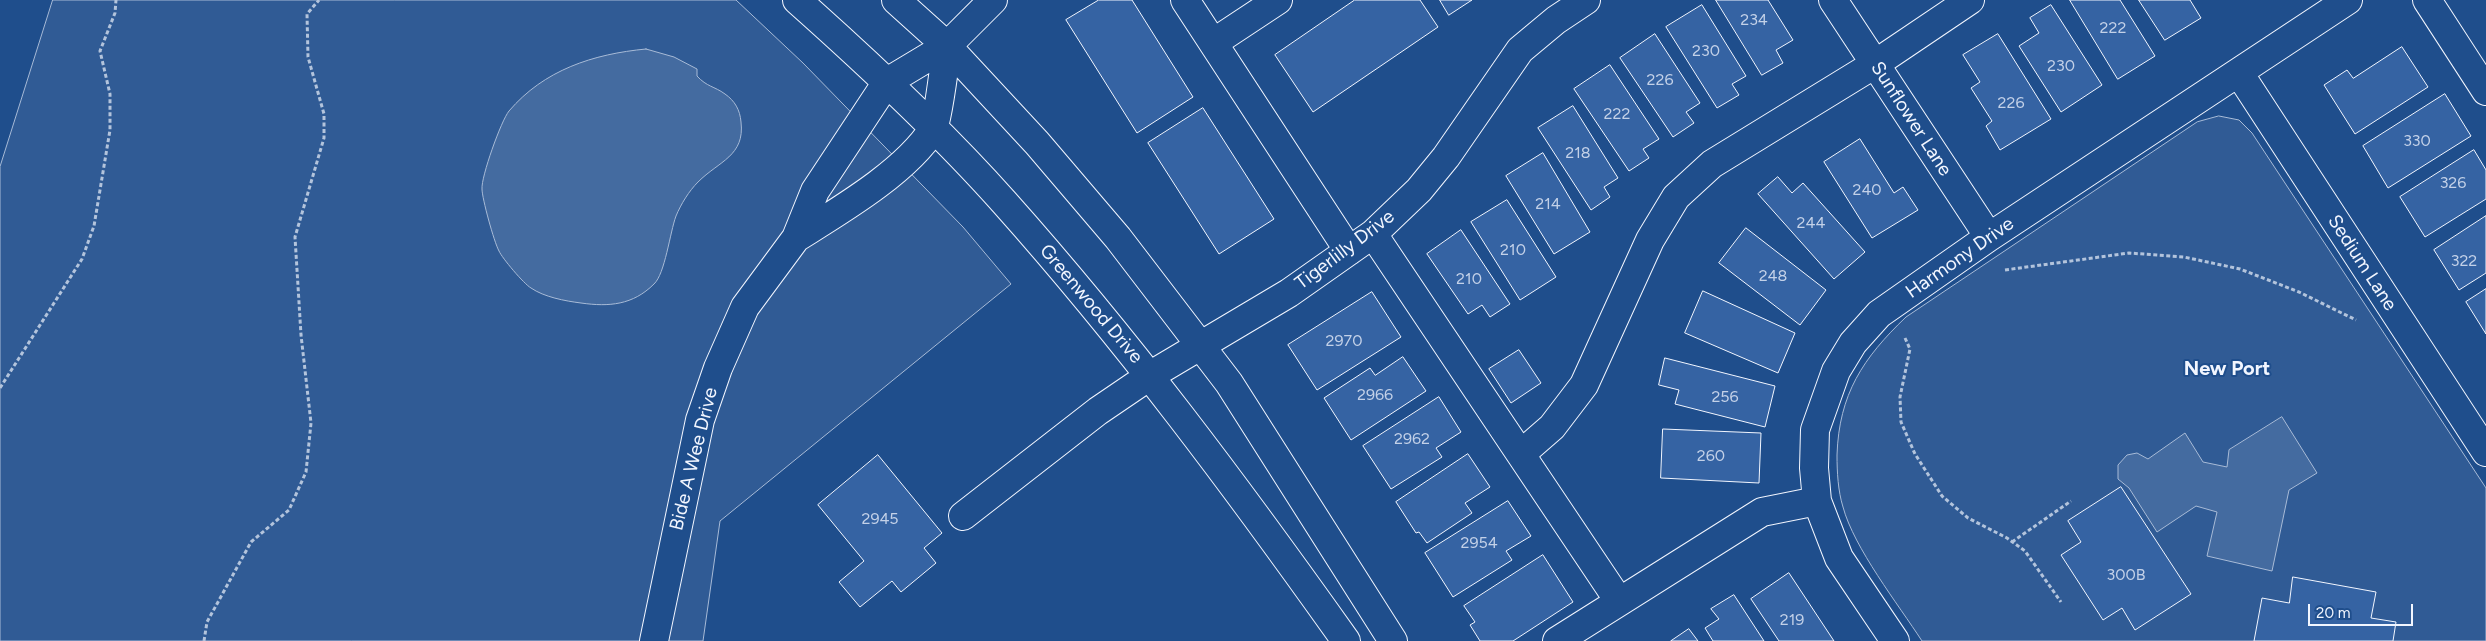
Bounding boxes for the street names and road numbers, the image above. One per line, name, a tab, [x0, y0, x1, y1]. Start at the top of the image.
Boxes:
street label: Sunflower Lane	[1866, 58, 1956, 180]
street label: Tigerlilly Drive	[1291, 205, 1399, 295]
street label: Sedium Lane	[2323, 211, 2401, 315]
street label: Harmony Drive	[1902, 212, 2018, 304]
street label: Greenwood Drive	[1035, 240, 1147, 368]
street label: Bide A Wee Drive	[665, 385, 723, 533]

